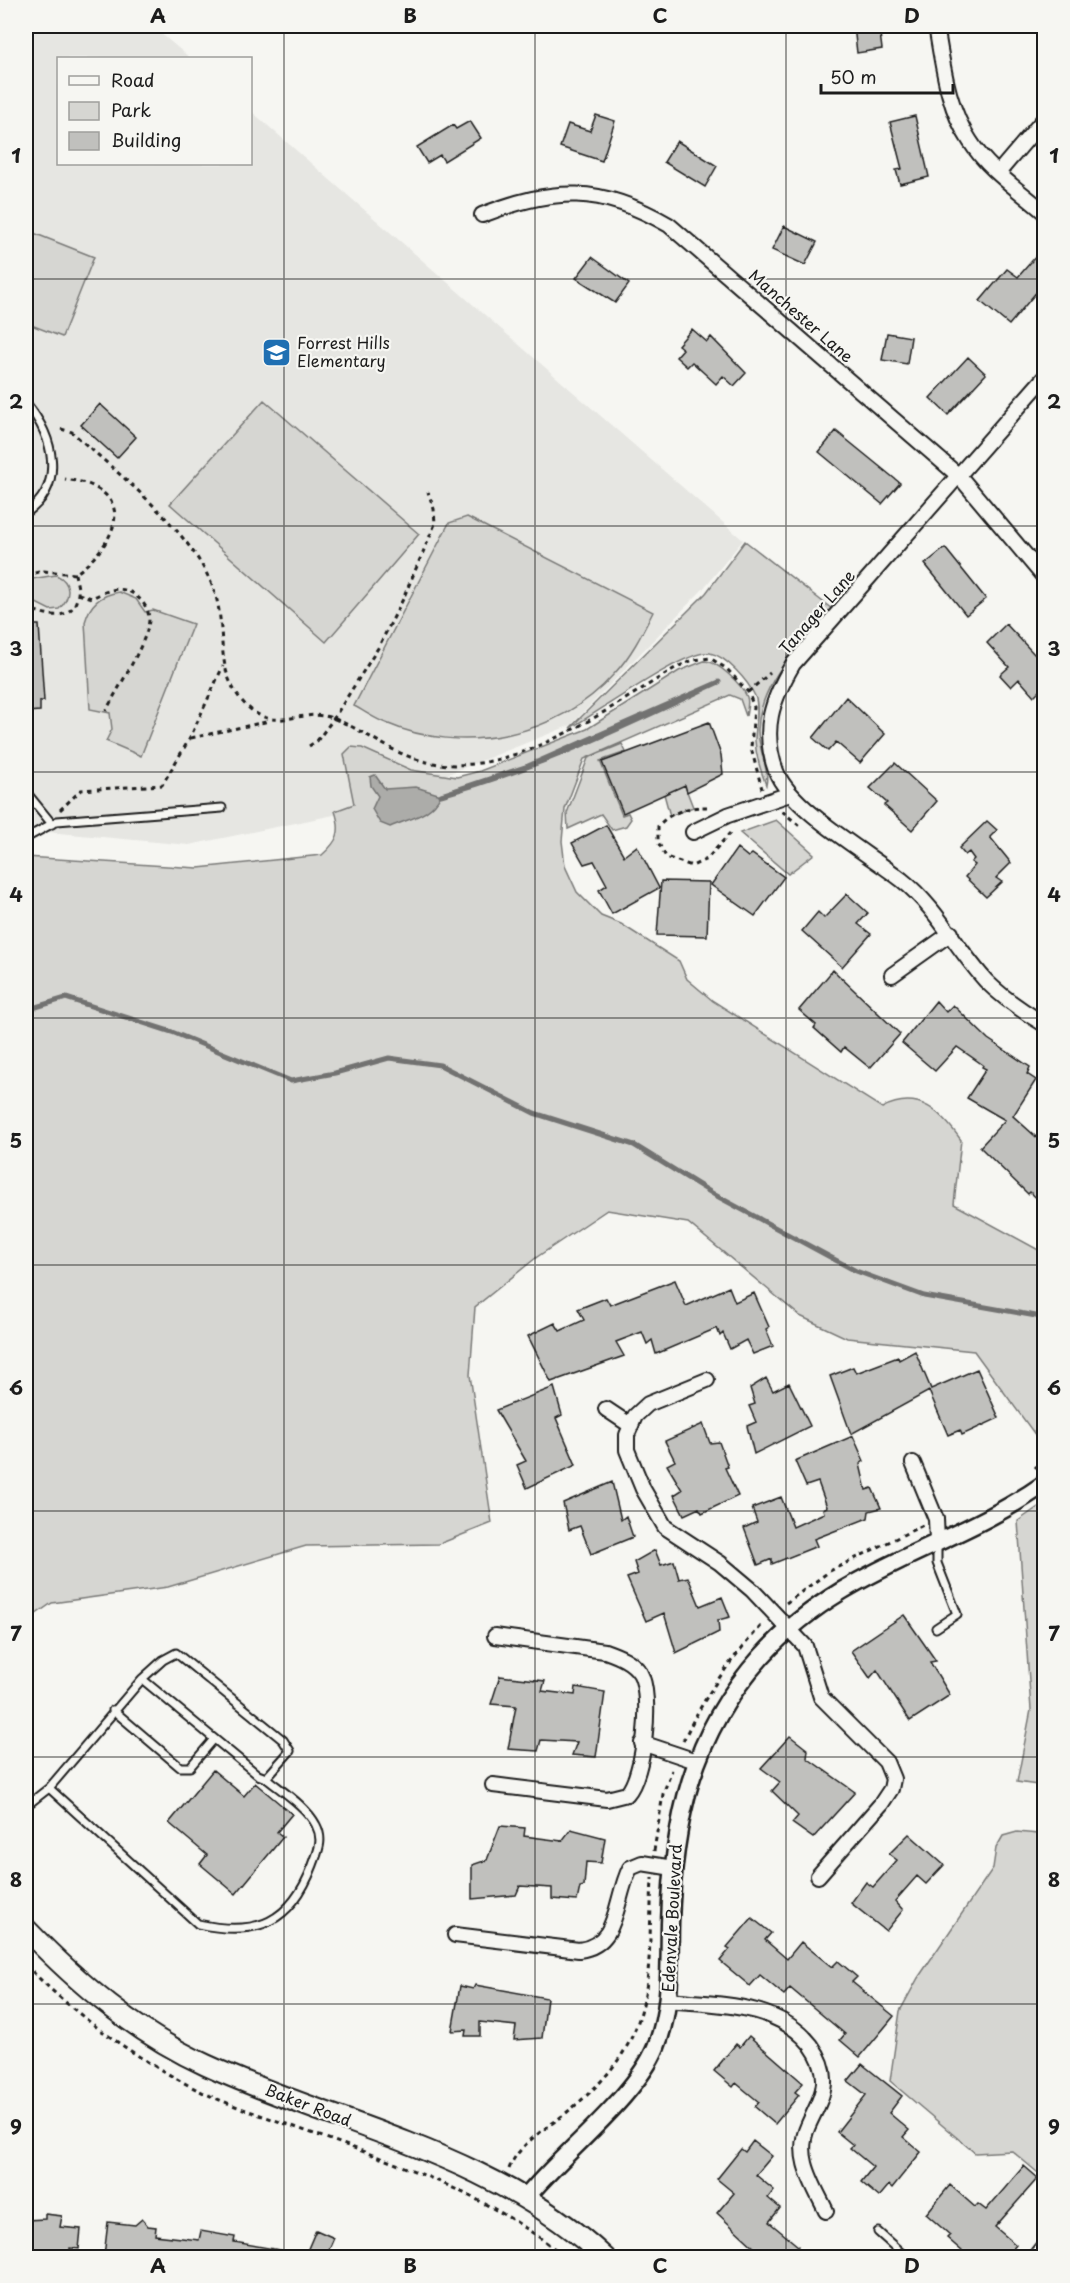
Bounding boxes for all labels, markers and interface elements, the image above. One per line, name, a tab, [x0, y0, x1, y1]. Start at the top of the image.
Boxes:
text: A	[150, 0, 166, 30]
text: B	[403, 0, 417, 30]
text: C	[652, 0, 668, 30]
text: D	[904, 0, 920, 30]
legend	[57, 57, 252, 165]
scale bar	[821, 57, 953, 95]
text: 50 m	[830, 63, 877, 90]
text: Road	[111, 66, 155, 93]
text: Park	[111, 96, 151, 123]
text: Building	[111, 126, 181, 153]
text: 1	[11, 140, 21, 170]
text: 1	[1049, 140, 1059, 170]
street label: Manchester Lane	[744, 263, 859, 367]
place label: Forrest Hills Elementary	[297, 330, 390, 372]
school or university icon: Forrest Hills Elementary	[260, 336, 292, 368]
text: 2	[9, 386, 23, 416]
text: 2	[1047, 386, 1061, 416]
street label: Tanager Lane	[773, 564, 860, 659]
text: 3	[9, 633, 23, 663]
text: 3	[1047, 633, 1061, 663]
text: 4	[9, 879, 23, 909]
text: 4	[1047, 879, 1061, 909]
text: 5	[10, 1125, 22, 1155]
text: 5	[1048, 1125, 1060, 1155]
text: 6	[9, 1372, 23, 1402]
text: 6	[1047, 1372, 1061, 1402]
text: 7	[10, 1618, 22, 1648]
text: 7	[1048, 1618, 1060, 1648]
street label: Edenvale Boulevard	[655, 1843, 687, 1993]
text: 8	[10, 1864, 22, 1894]
text: 8	[1048, 1864, 1060, 1894]
street label: Baker Road	[262, 2077, 355, 2132]
text: 9	[10, 2111, 22, 2141]
text: 9	[1048, 2111, 1060, 2141]
text: A	[150, 2250, 166, 2280]
text: B	[403, 2250, 417, 2280]
text: C	[652, 2250, 668, 2280]
text: D	[904, 2250, 920, 2280]

